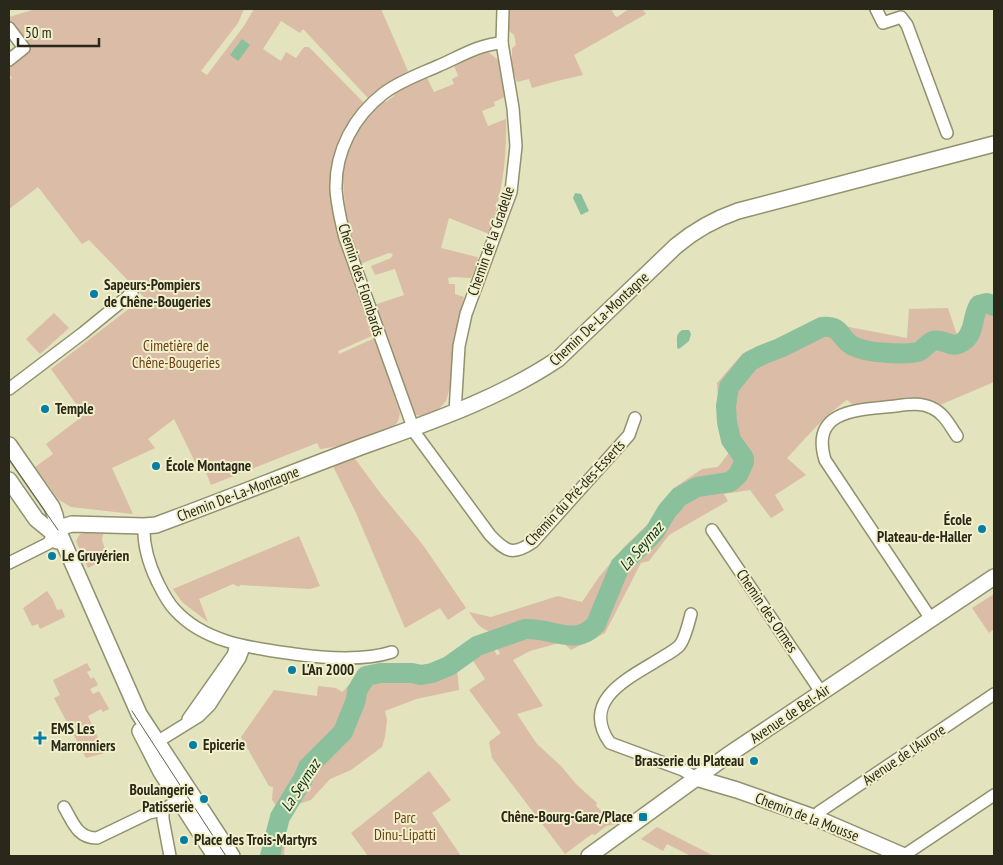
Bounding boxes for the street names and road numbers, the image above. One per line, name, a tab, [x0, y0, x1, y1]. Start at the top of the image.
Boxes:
street label: Chemin de la Gradelle	[463, 184, 518, 298]
street label: Chemin des Flombards	[334, 221, 389, 339]
street label: Chemin De-La-Montagne	[545, 268, 652, 370]
street label: Chemin du Pré-des-Esserts	[521, 436, 629, 550]
street label: Chemin De-La-Montagne	[174, 461, 302, 526]
street label: Chemin des Ormes	[732, 565, 802, 656]
street label: Avenue de Bel-Air	[746, 679, 834, 747]
street label: Avenue de l'Aurore	[859, 720, 949, 789]
street label: Chemin de la Mousse	[752, 788, 862, 845]

